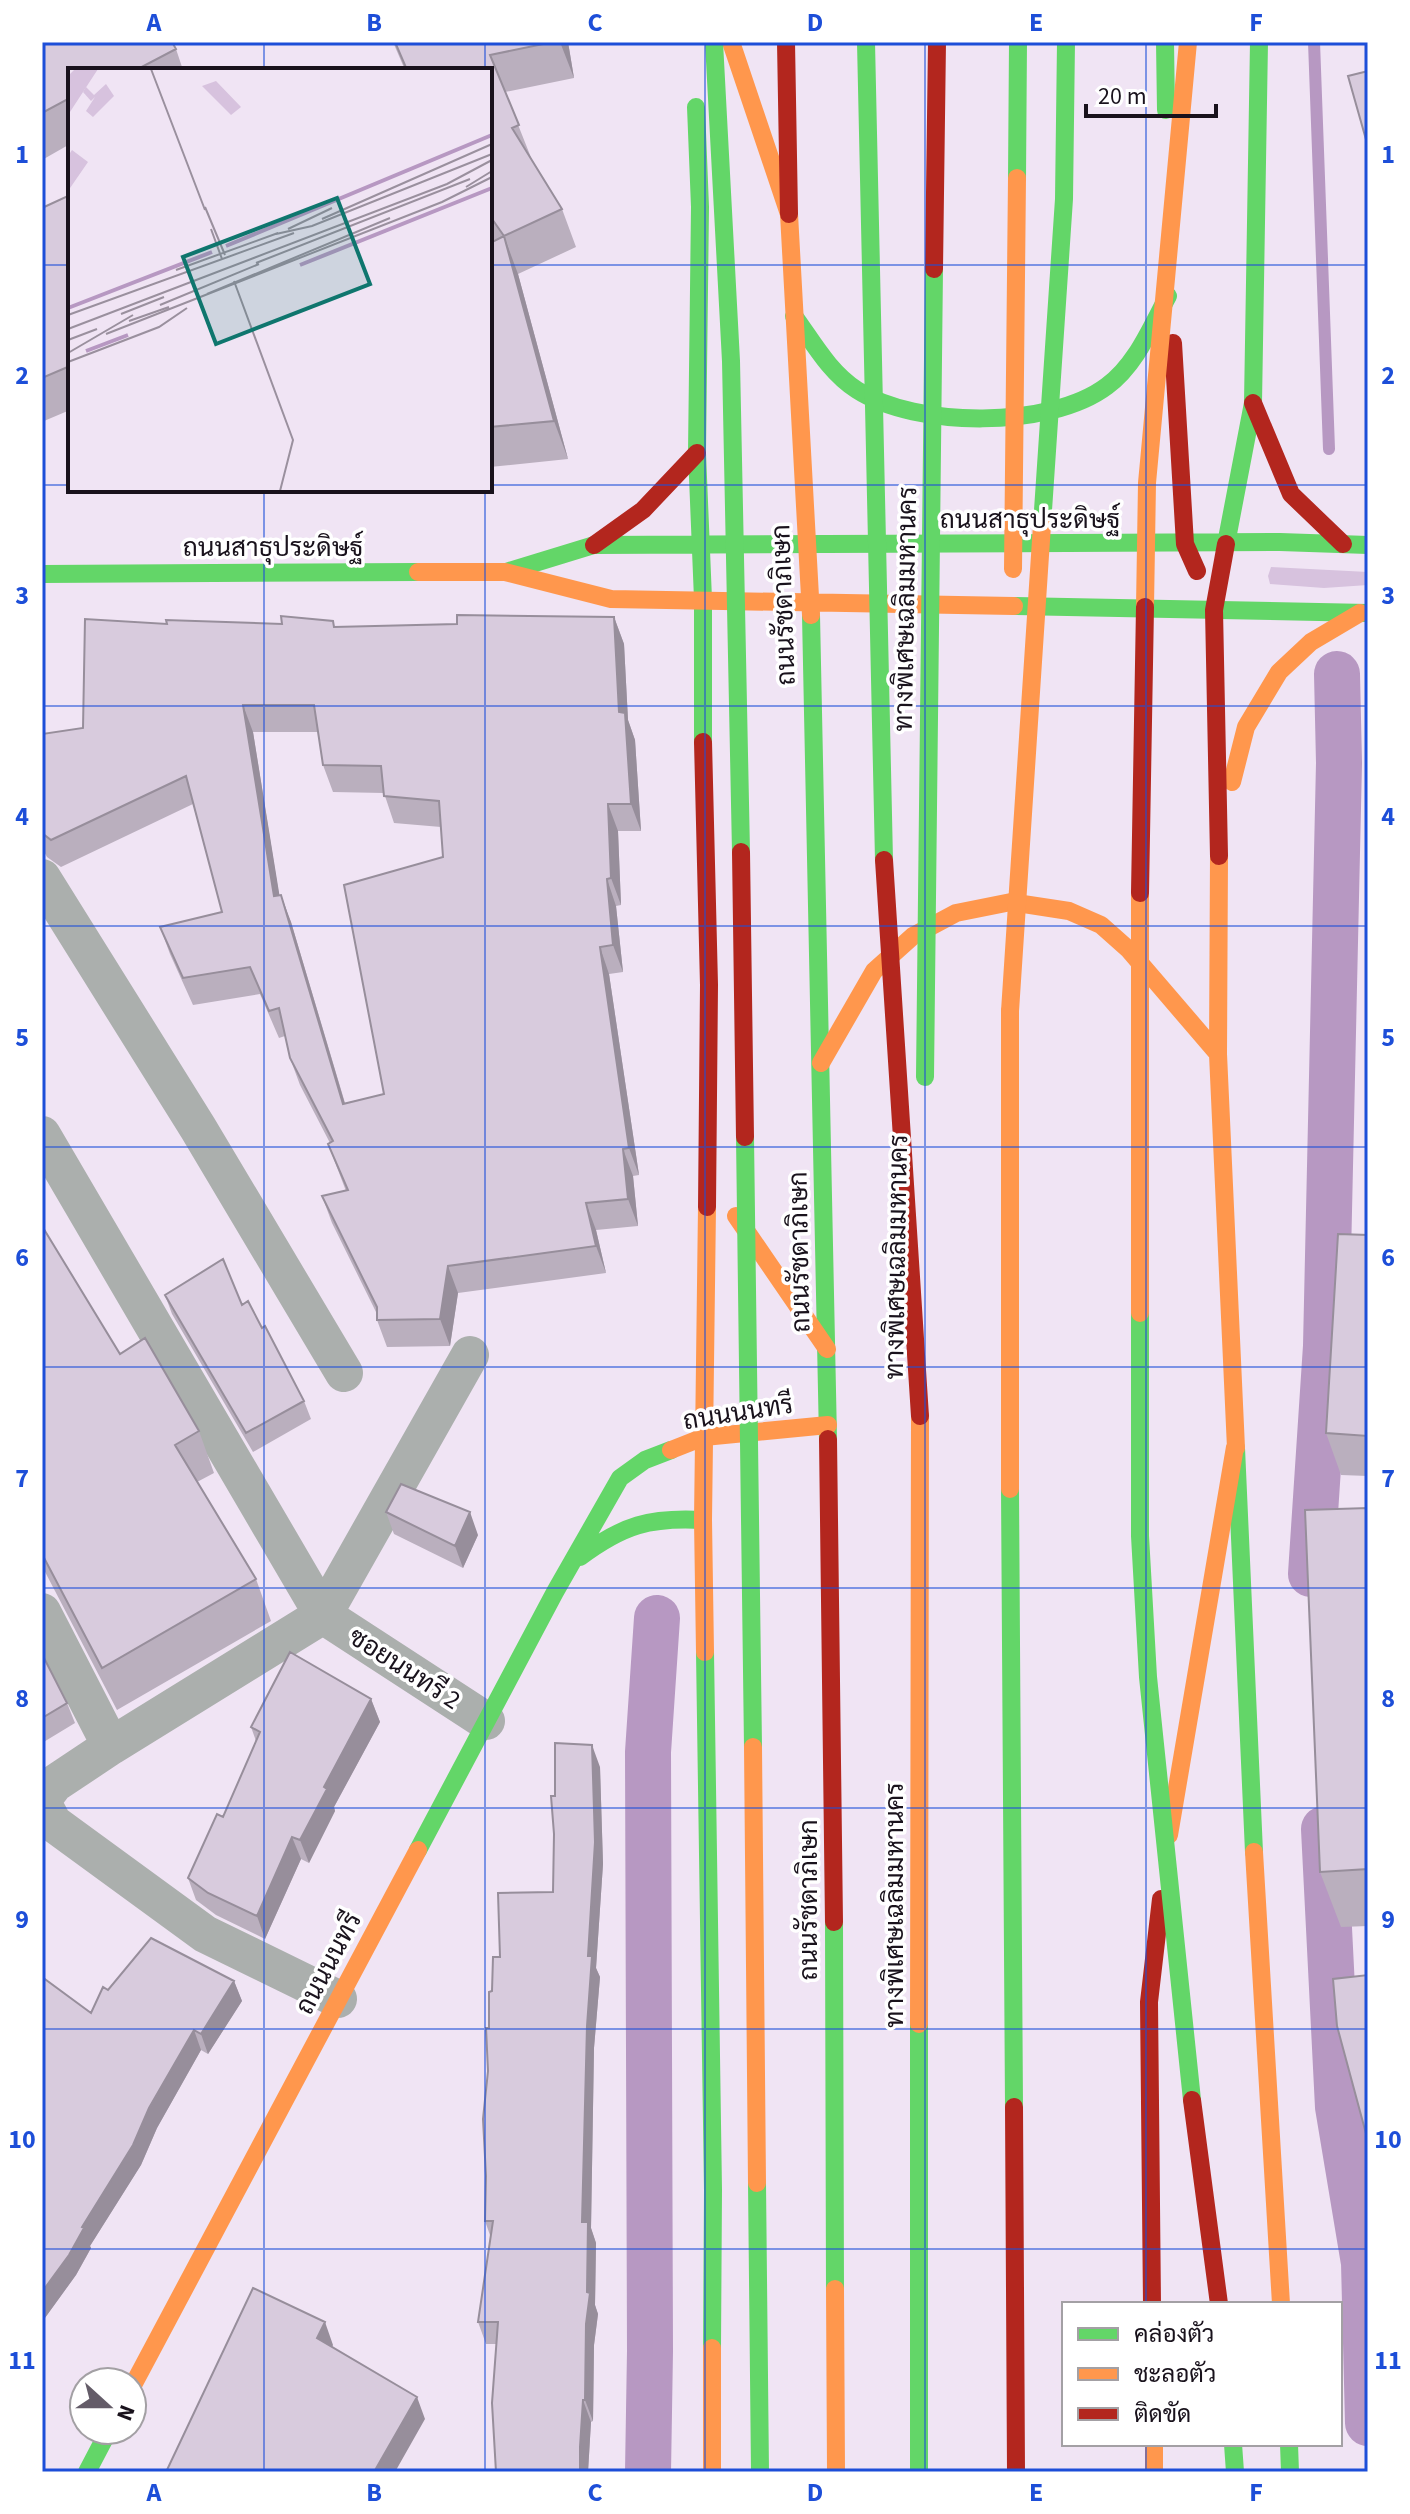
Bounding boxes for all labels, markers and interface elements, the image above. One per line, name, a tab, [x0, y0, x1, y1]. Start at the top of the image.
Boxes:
text: A	[146, 4, 163, 41]
text: B	[366, 4, 382, 41]
text: C	[587, 4, 603, 41]
text: D	[807, 4, 823, 41]
text: E	[1029, 4, 1043, 41]
text: F	[1249, 4, 1263, 41]
inset map	[68, 68, 492, 492]
scale bar	[1086, 68, 1216, 118]
text: 20 m	[1098, 79, 1147, 114]
text: 1	[15, 136, 29, 173]
text: 1	[1381, 136, 1395, 173]
text: 2	[15, 357, 29, 394]
text: 2	[1381, 357, 1395, 394]
street label: ทางพิเศษเฉลิมมหานคร	[885, 486, 926, 732]
street label: ถนนสาธุประดิษฐ์	[940, 501, 1120, 538]
street label: ถนนรัชดาภิเษก	[762, 524, 805, 686]
street label: ถนนสาธุประดิษฐ์	[183, 529, 363, 566]
text: 3	[15, 577, 29, 614]
text: 3	[1381, 577, 1395, 614]
text: 4	[15, 798, 29, 835]
text: 4	[1381, 798, 1395, 835]
text: 5	[15, 1019, 29, 1056]
text: 5	[1381, 1019, 1395, 1056]
street label: ทางพิเศษเฉลิมมหานคร	[876, 1134, 917, 1380]
street label: ถนนรัชดาภิเษก	[780, 1171, 819, 1333]
text: 6	[15, 1239, 29, 1276]
text: 6	[1381, 1239, 1395, 1276]
street label: ถนนนนทรี	[680, 1386, 796, 1439]
text: 7	[15, 1460, 29, 1497]
text: 7	[1381, 1460, 1395, 1497]
street label: ซอยนนทรี 2	[341, 1618, 468, 1719]
text: 8	[15, 1680, 29, 1717]
text: 8	[1381, 1680, 1395, 1717]
street label: ทางพิเศษเฉลิมมหานคร	[876, 1782, 913, 2028]
street label: ถนนรัชดาภิเษก	[790, 1819, 827, 1981]
text: 9	[15, 1901, 29, 1938]
text: 9	[1381, 1901, 1395, 1938]
street label: ถนนนนทรี	[286, 1906, 371, 2021]
text: 10	[8, 2121, 36, 2158]
text: 10	[1374, 2121, 1402, 2158]
legend	[1062, 2302, 1342, 2446]
text: คล่องตัว	[1134, 2317, 1214, 2352]
text: 11	[8, 2342, 36, 2379]
text: 11	[1374, 2342, 1402, 2379]
text: ชะลอตัว	[1134, 2357, 1216, 2392]
north arrow	[68, 2366, 148, 2446]
text: ติดขัด	[1134, 2397, 1191, 2432]
text: N	[108, 2400, 143, 2425]
text: A	[146, 2474, 163, 2511]
text: B	[366, 2474, 382, 2511]
text: C	[587, 2474, 603, 2511]
text: D	[807, 2474, 823, 2511]
text: E	[1029, 2474, 1043, 2511]
text: F	[1249, 2474, 1263, 2511]

